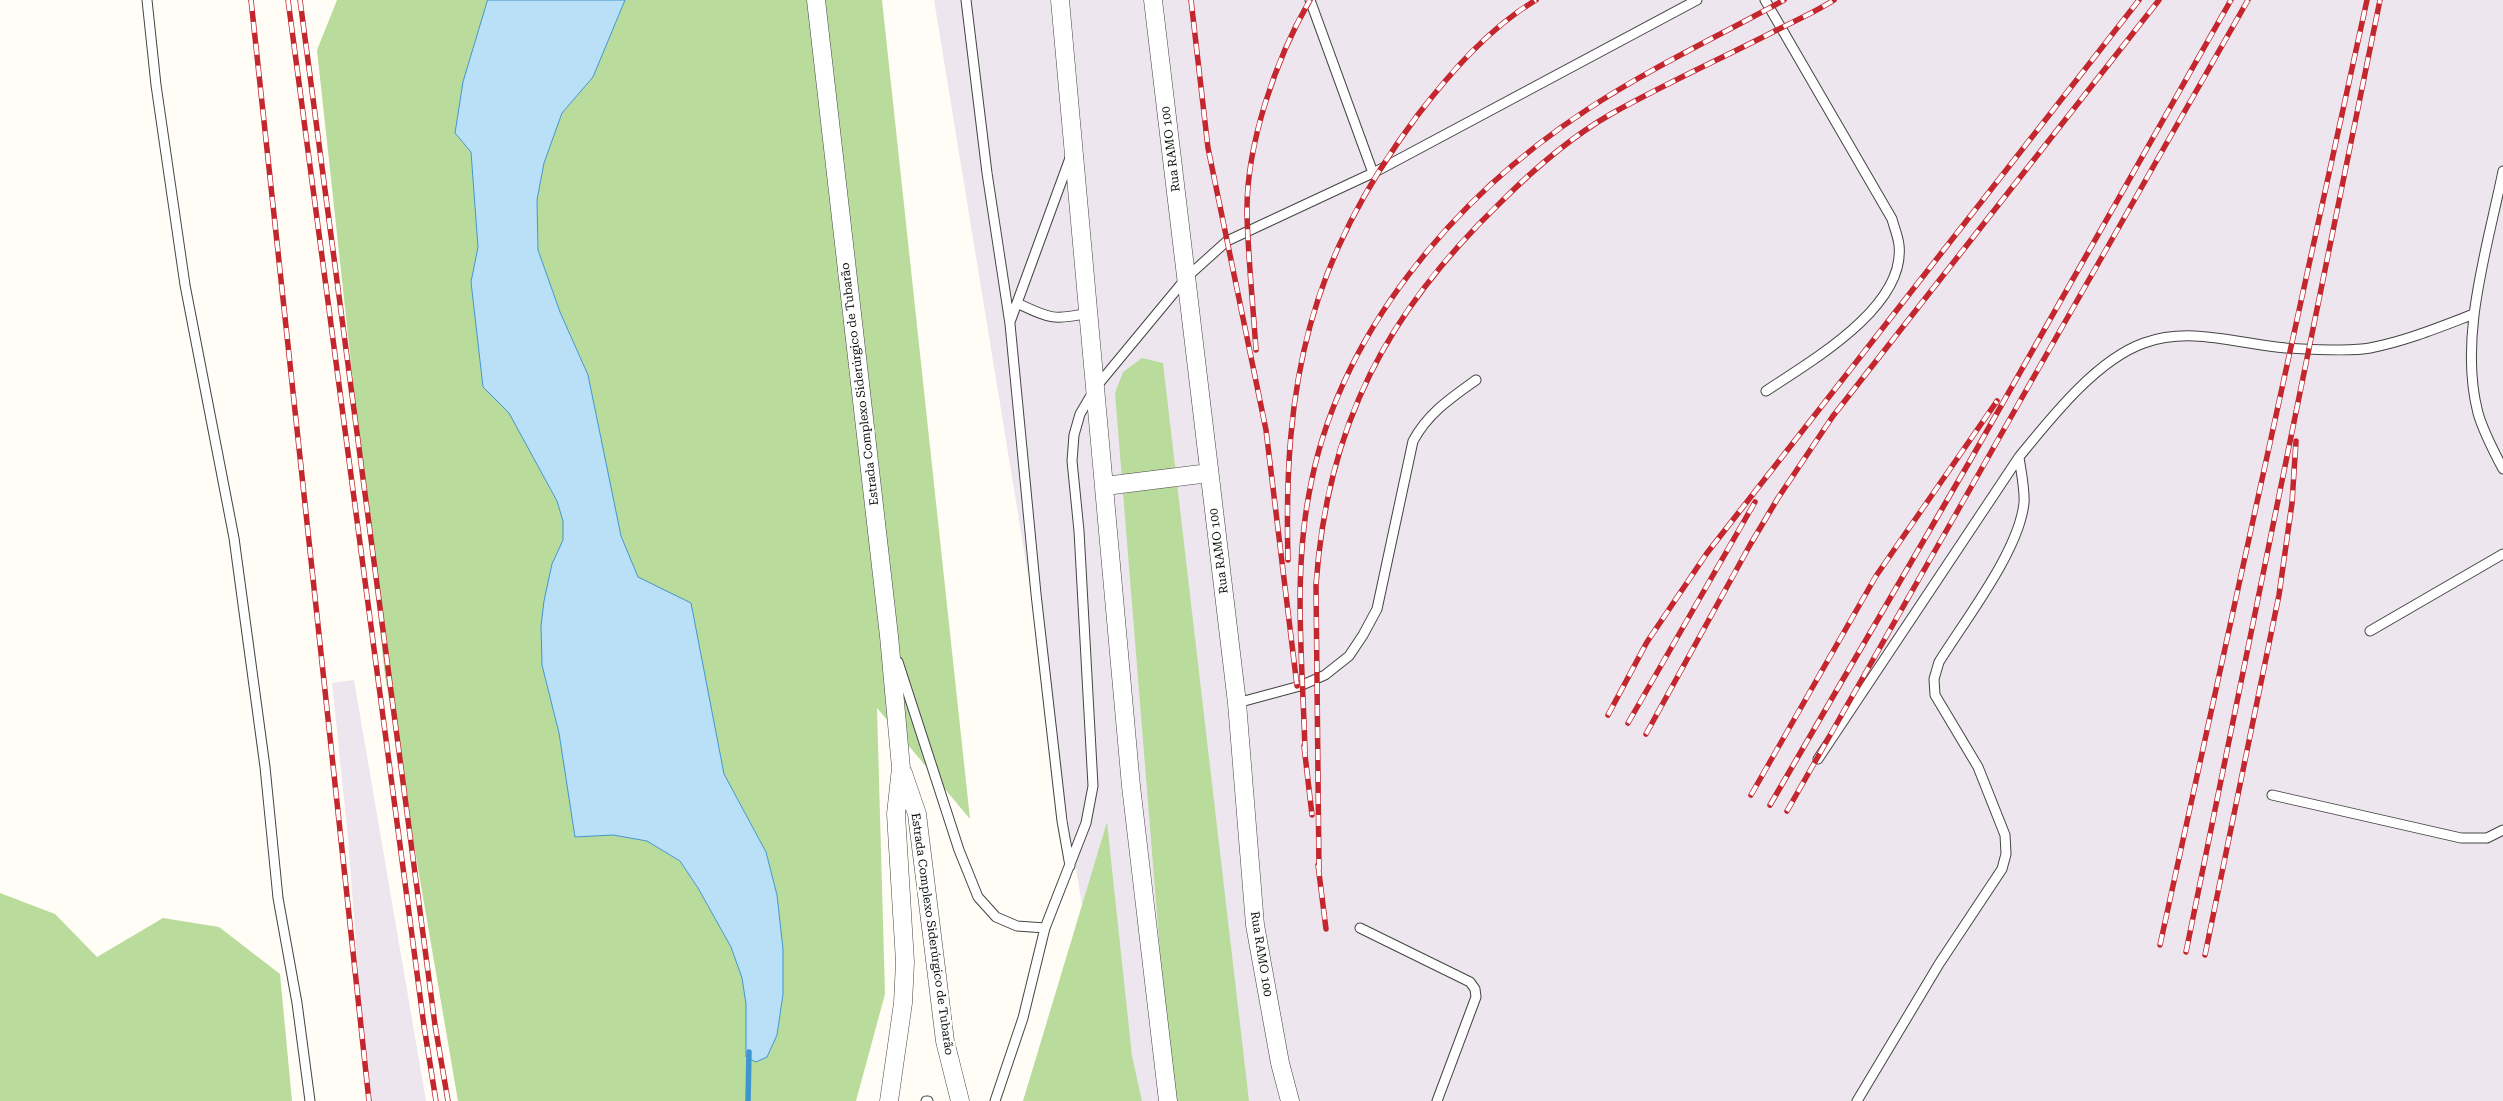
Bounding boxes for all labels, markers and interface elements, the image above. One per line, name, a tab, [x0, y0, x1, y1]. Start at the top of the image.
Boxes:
street label: Rua RAMO 100	[1159, 105, 1183, 193]
street label: Estrada Complexo Siderúrgico de Tubarão	[838, 262, 882, 506]
street label: Rua RAMO 100	[1207, 507, 1231, 595]
street label: Estrada Complexo Siderúrgico de Tubarão	[908, 812, 956, 1056]
street label: Rua RAMO 100	[1247, 910, 1275, 998]

